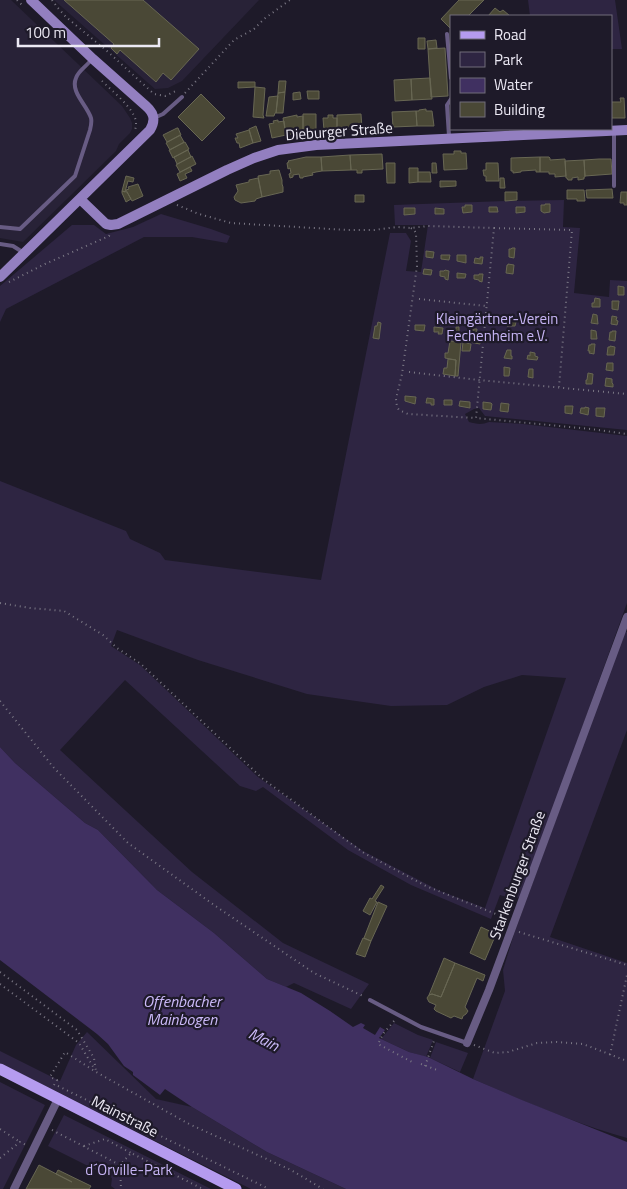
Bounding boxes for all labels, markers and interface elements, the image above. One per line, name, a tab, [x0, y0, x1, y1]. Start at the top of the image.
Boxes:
scale bar	[18, 15, 159, 47]
legend	[450, 15, 612, 130]
text: 100 m	[25, 21, 66, 44]
text: Road	[494, 23, 526, 46]
text: Park	[494, 48, 523, 71]
text: Water	[494, 73, 533, 96]
text: Building	[494, 98, 545, 121]
street label: Dieburger Straße	[285, 116, 393, 146]
park label: Kleingärtner-Verein Fechenheim e.V.	[436, 307, 558, 347]
street label: Starkenburger Straße	[483, 807, 551, 943]
water label: Offenbacher Mainbogen	[143, 989, 223, 1031]
water label: Main	[244, 1021, 284, 1057]
street label: Mainstraße	[87, 1089, 163, 1143]
park label: d´Orville-Park	[85, 1158, 173, 1181]

